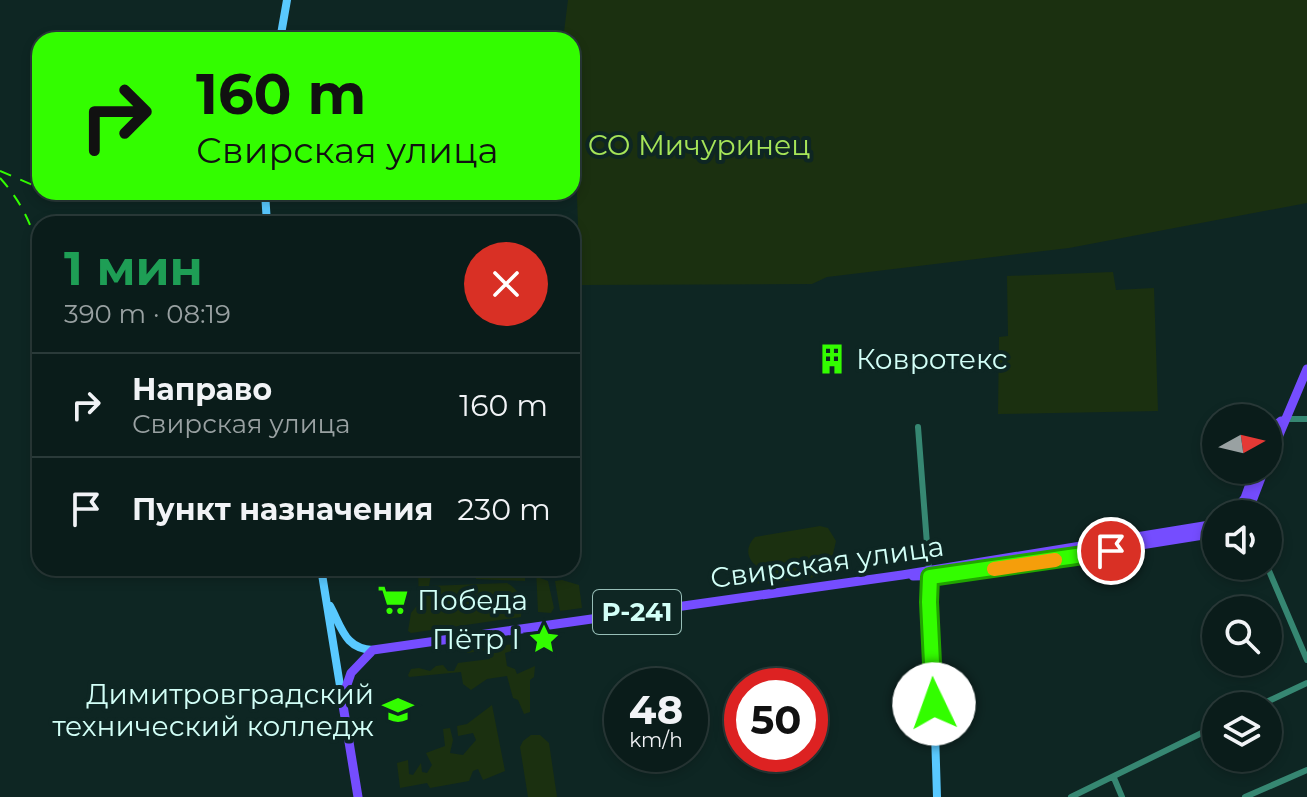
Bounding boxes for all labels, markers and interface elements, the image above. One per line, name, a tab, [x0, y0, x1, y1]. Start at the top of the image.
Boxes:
text: 160 m	[196, 60, 366, 128]
icon: right	[64, 64, 168, 168]
text: Свирская улица	[196, 128, 499, 172]
park label: СО Мичуринец	[588, 128, 810, 162]
text: 1 мин	[64, 239, 203, 297]
button: close	[464, 242, 548, 326]
text: 390 m · 08:19	[64, 298, 231, 330]
building icon: Ковротекс	[815, 342, 849, 376]
place label: Ковротекс	[856, 342, 1008, 376]
text: Направо	[132, 371, 272, 408]
icon: right	[64, 383, 108, 427]
text: 160 m	[459, 387, 548, 424]
north arrow	[1202, 404, 1282, 484]
map controls	[1202, 404, 1282, 772]
text: Свирская улица	[132, 408, 351, 440]
icon: arrive	[64, 487, 108, 531]
text: Пункт назначения	[132, 491, 433, 528]
text: 230 m	[457, 491, 551, 528]
button: sound	[1202, 500, 1282, 580]
pin	[1077, 517, 1145, 585]
street label: Свирская улица	[708, 529, 946, 595]
icon: arrive	[1089, 529, 1133, 573]
supermarket icon: Победа	[376, 583, 410, 617]
place label: Победа	[417, 583, 528, 617]
road number: Р-241	[593, 590, 681, 634]
button: search	[1202, 596, 1282, 676]
place label: Пётр I	[432, 622, 520, 656]
place icon: Пётр I	[527, 622, 561, 656]
position arrow	[892, 662, 976, 746]
speed limit sign: 50	[724, 668, 828, 772]
place label: Димитровградский технический колледж	[52, 677, 374, 743]
text: 48	[629, 685, 683, 734]
button: layers	[1202, 692, 1282, 772]
school or university icon: Димитровградский технический колледж	[381, 693, 415, 727]
text: km/h	[629, 728, 683, 752]

